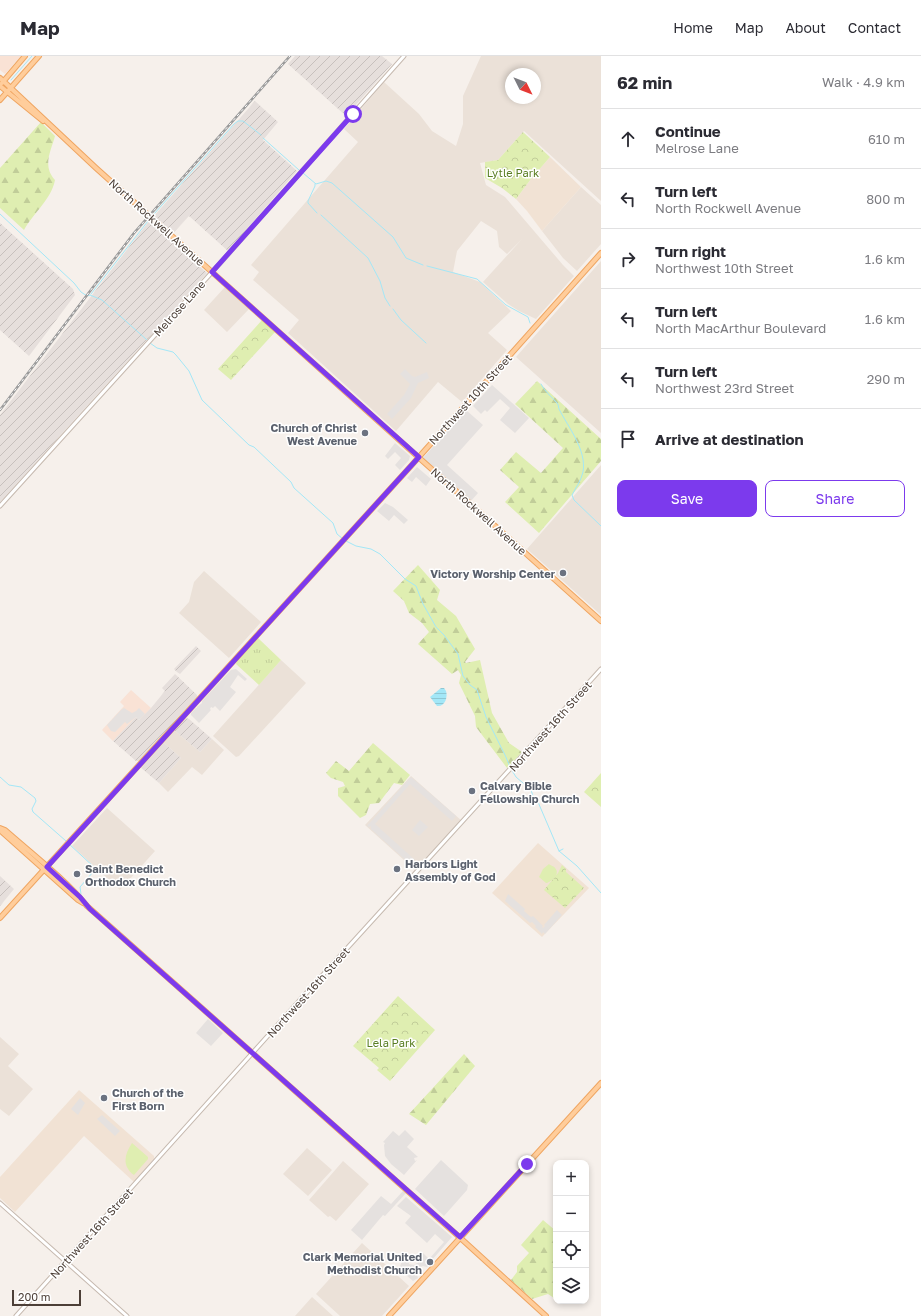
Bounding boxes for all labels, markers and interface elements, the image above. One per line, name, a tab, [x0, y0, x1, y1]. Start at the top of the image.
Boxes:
text: Map	[20, 16, 60, 39]
text: Home	[673, 19, 713, 36]
text: Map	[735, 19, 763, 36]
text: About	[785, 19, 826, 36]
text: Contact	[848, 19, 901, 36]
north arrow	[505, 68, 541, 104]
text: 62 min	[617, 72, 672, 93]
text: Walk · 4.9 km	[822, 74, 905, 90]
route start	[344, 105, 362, 123]
text: Continue	[655, 122, 721, 140]
icon: ahead	[617, 128, 639, 150]
text: 610 m	[868, 131, 905, 147]
text: Melrose Lane	[655, 140, 739, 156]
park label: Lytle Park	[487, 166, 539, 179]
street label: North Rockwell Avenue	[107, 176, 207, 268]
text: Turn left	[655, 182, 717, 200]
icon: left	[617, 188, 639, 210]
text: 800 m	[866, 191, 905, 207]
text: North Rockwell Avenue	[655, 200, 801, 216]
text: Turn right	[655, 242, 726, 260]
icon: right	[617, 248, 639, 270]
text: 1.6 km	[865, 251, 905, 267]
text: Northwest 10th Street	[655, 260, 794, 276]
street label: Melrose Lane	[150, 277, 208, 339]
text: Turn left	[655, 302, 717, 320]
icon: left	[617, 308, 639, 330]
text: 1.6 km	[865, 311, 905, 327]
text: North MacArthur Boulevard	[655, 320, 826, 336]
street label: Northwest 10th Street	[426, 351, 514, 447]
text: Turn left	[655, 362, 717, 380]
icon: left	[617, 368, 639, 390]
text: 290 m	[867, 371, 905, 387]
text: Northwest 23rd Street	[655, 380, 794, 396]
place label: Church of Christ West Avenue	[271, 421, 358, 447]
marker: Church of Christ West Avenue	[360, 428, 370, 438]
icon: arrive	[617, 428, 639, 450]
text: Arrive at destination	[655, 430, 804, 448]
street label: North Rockwell Avenue	[429, 465, 529, 557]
button: Save	[617, 480, 757, 517]
button: Share	[765, 480, 905, 517]
place label: Victory Worship Center	[430, 567, 556, 580]
marker: Victory Worship Center	[558, 568, 568, 578]
street label: Northwest 16th Street	[506, 678, 594, 774]
place label: Calvary Bible Fellowship Church	[480, 779, 580, 805]
marker: Calvary Bible Fellowship Church	[467, 786, 477, 796]
place label: Harbors Light Assembly of God	[405, 857, 496, 883]
place label: Saint Benedict Orthodox Church	[85, 862, 176, 888]
marker: Harbors Light Assembly of God	[392, 864, 402, 874]
marker: Saint Benedict Orthodox Church	[72, 869, 82, 879]
street label: Northwest 16th Street	[264, 944, 352, 1040]
park label: Lela Park	[367, 1036, 415, 1049]
place label: Church of the First Born	[112, 1086, 184, 1112]
marker: Church of the First Born	[99, 1093, 109, 1103]
route end	[518, 1155, 536, 1173]
map controls	[553, 1160, 589, 1304]
button: +	[553, 1160, 589, 1196]
street label: Northwest 16th Street	[47, 1185, 135, 1281]
button: −	[553, 1196, 589, 1232]
button: locate	[553, 1232, 589, 1268]
place label: Clark Memorial United Methodist Church	[303, 1250, 422, 1276]
marker: Clark Memorial United Methodist Church	[425, 1257, 435, 1267]
button: layers	[553, 1268, 589, 1304]
scale bar	[12, 1288, 81, 1307]
text: 200 m	[18, 1290, 51, 1303]

